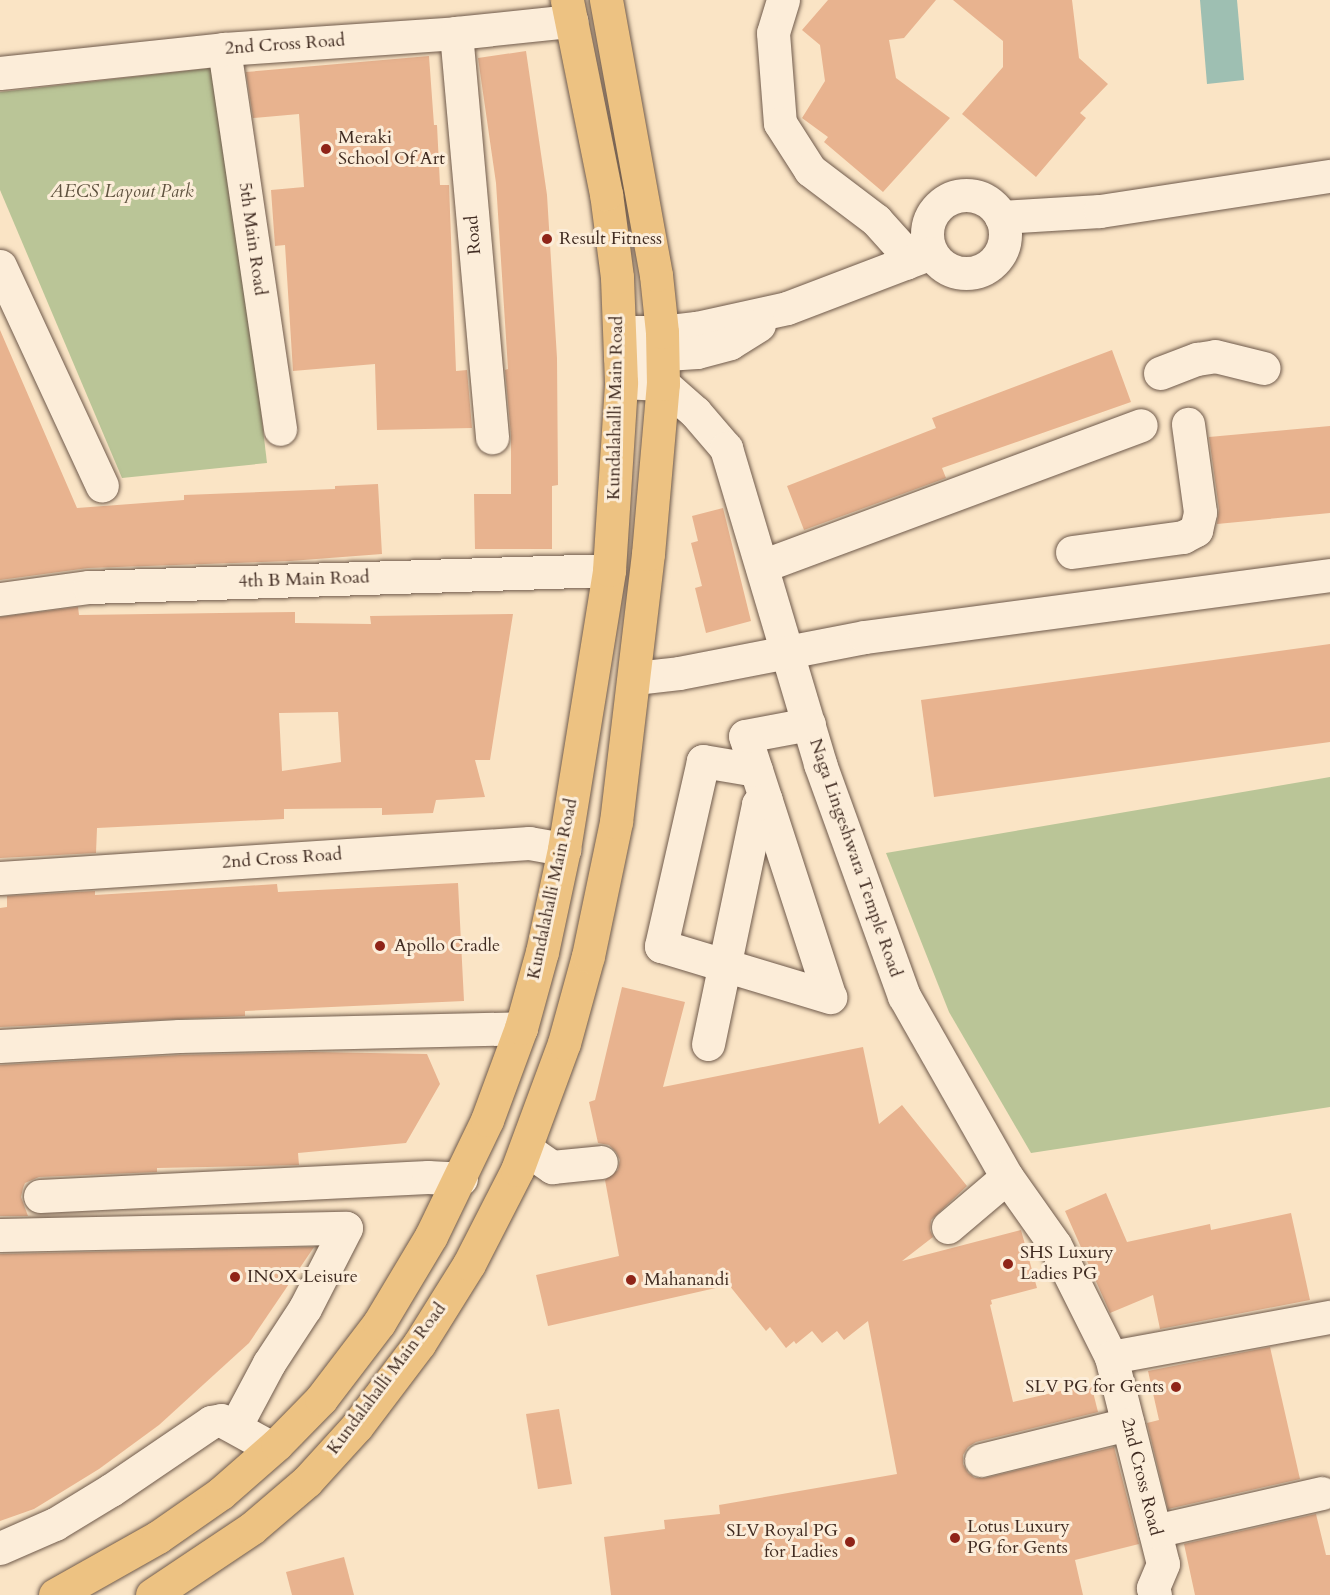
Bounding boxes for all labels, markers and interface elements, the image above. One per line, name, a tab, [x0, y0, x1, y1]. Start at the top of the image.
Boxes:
street label: 2nd Cross Road	[224, 30, 346, 60]
place label: Meraki School Of Art	[338, 128, 445, 170]
marker: Meraki School Of Art	[319, 142, 333, 156]
park label: AECS Layout Park	[50, 181, 194, 203]
street label: 5th Main Road	[233, 181, 271, 297]
street label: Road	[462, 214, 486, 256]
place label: Result Fitness	[559, 228, 662, 250]
marker: Result Fitness	[540, 232, 554, 246]
street label: Kundalahalli Main Road	[604, 316, 628, 500]
street label: 4th B Main Road	[238, 567, 370, 593]
street label: Naga Lingeshwara Temple Road	[804, 736, 906, 980]
street label: Kundalahalli Main Road	[523, 797, 583, 981]
street label: 2nd Cross Road	[221, 844, 343, 874]
place label: Apollo Cradle	[394, 935, 500, 957]
marker: Apollo Cradle	[371, 937, 389, 955]
place label: SHS Luxury Ladies PG	[1020, 1243, 1114, 1286]
marker: SHS Luxury Ladies PG	[1001, 1257, 1015, 1271]
place label: INOX Leisure	[247, 1266, 358, 1288]
place label: Mahanandi	[644, 1269, 729, 1291]
marker: INOX Leisure	[228, 1270, 242, 1284]
marker: Mahanandi	[622, 1271, 640, 1289]
street label: Kundalahalli Main Road	[323, 1299, 451, 1459]
place label: SLV PG for Gents	[1025, 1376, 1164, 1398]
marker: SLV PG for Gents	[1169, 1380, 1183, 1394]
street label: 2nd Cross Road	[1116, 1416, 1166, 1538]
place label: Lotus Luxury PG for Gents	[967, 1517, 1070, 1559]
place label: SLV Royal PG for Ladies	[726, 1521, 838, 1564]
marker: Lotus Luxury PG for Gents	[948, 1531, 962, 1545]
marker: SLV Royal PG for Ladies	[843, 1535, 857, 1549]

